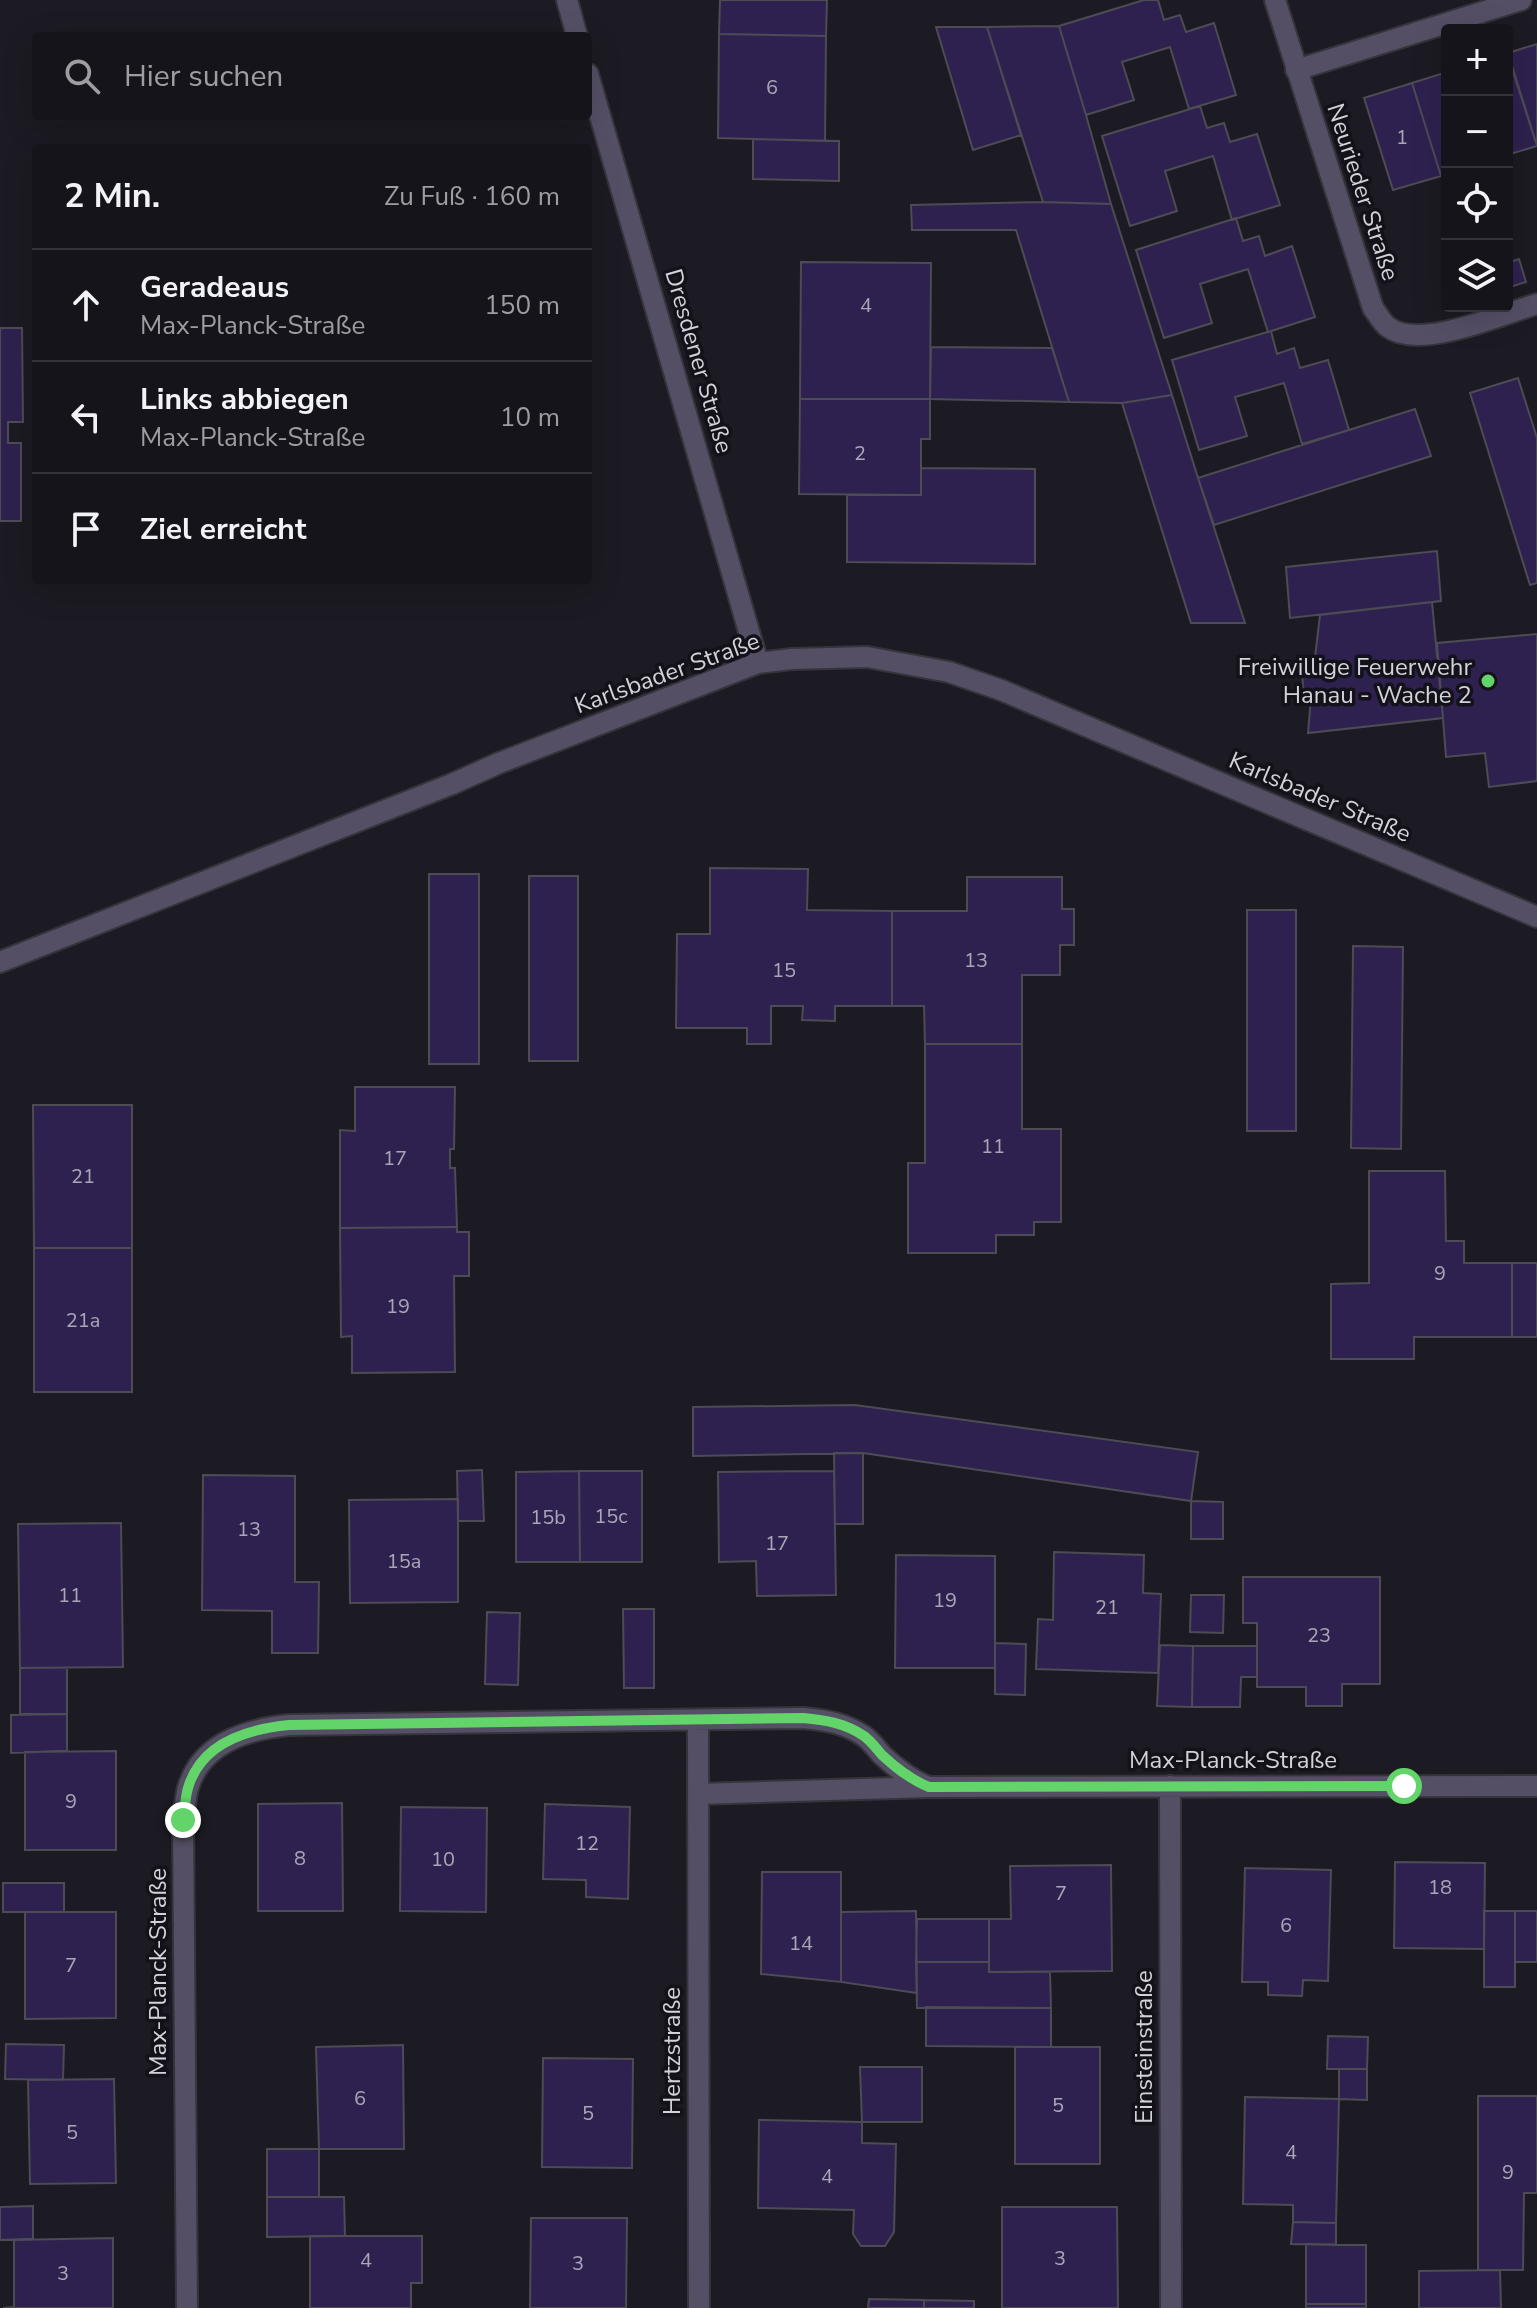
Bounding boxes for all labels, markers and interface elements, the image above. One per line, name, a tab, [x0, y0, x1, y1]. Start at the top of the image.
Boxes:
map controls	[1441, 24, 1513, 312]
button: +	[1441, 24, 1513, 96]
search box	[32, 32, 592, 120]
icon: search	[60, 54, 104, 98]
text: Hier suchen	[124, 56, 283, 97]
house number: 6	[766, 74, 778, 101]
button: −	[1441, 96, 1513, 168]
street label: Neurieder Straße	[1319, 99, 1407, 285]
house number: 1	[1396, 124, 1408, 151]
button: locate	[1441, 168, 1513, 240]
text: 2 Min.	[64, 173, 160, 219]
text: Zu Fuß · 160 m	[384, 179, 560, 214]
button: layers	[1441, 240, 1513, 312]
street label: Dresdener Straße	[657, 265, 741, 457]
text: Geradeaus	[140, 267, 289, 308]
icon: ahead	[64, 283, 108, 327]
text: 150 m	[484, 288, 560, 323]
house number: 4	[860, 292, 872, 319]
text: Max-Planck-Straße	[140, 308, 365, 343]
text: Links abbiegen	[140, 379, 349, 420]
icon: left	[64, 395, 108, 439]
text: 10 m	[500, 400, 560, 435]
text: Max-Planck-Straße	[140, 420, 365, 455]
house number: 2	[854, 440, 866, 467]
icon: arrive	[64, 507, 108, 551]
text: Ziel erreicht	[140, 509, 306, 550]
street label: Karlsbader Straße	[570, 625, 764, 721]
place label: Freiwillige Feuerwehr Hanau - Wache 2	[1238, 651, 1472, 711]
marker: Freiwillige Feuerwehr Hanau - Wache 2	[1479, 672, 1497, 690]
street label: Karlsbader Straße	[1224, 744, 1416, 850]
house number: 13	[964, 947, 988, 974]
house number: 15	[772, 957, 796, 984]
house number: 11	[981, 1133, 1005, 1160]
house number: 17	[383, 1145, 407, 1172]
house number: 21	[71, 1163, 95, 1190]
house number: 9	[1434, 1260, 1446, 1287]
house number: 19	[386, 1293, 410, 1320]
house number: 21a	[66, 1307, 100, 1334]
house number: 15c	[594, 1503, 628, 1530]
house number: 15b	[530, 1504, 566, 1531]
house number: 13	[237, 1516, 261, 1543]
house number: 17	[765, 1530, 789, 1557]
house number: 15a	[387, 1548, 421, 1575]
house number: 11	[58, 1582, 82, 1609]
house number: 19	[933, 1587, 957, 1614]
house number: 21	[1095, 1594, 1119, 1621]
house number: 23	[1307, 1622, 1331, 1649]
street label: Max-Planck-Straße	[1129, 1744, 1337, 1776]
route start	[1386, 1768, 1422, 1804]
house number: 9	[65, 1788, 77, 1815]
route end	[165, 1802, 201, 1838]
house number: 12	[575, 1830, 599, 1857]
house number: 8	[294, 1845, 306, 1872]
house number: 10	[431, 1846, 455, 1873]
street label: Max-Planck-Straße	[142, 1868, 174, 2076]
house number: 18	[1428, 1874, 1452, 1901]
house number: 7	[1055, 1880, 1067, 1907]
house number: 6	[1280, 1912, 1292, 1939]
house number: 14	[789, 1930, 813, 1957]
house number: 7	[65, 1952, 77, 1979]
street label: Einsteinstraße	[1128, 1970, 1160, 2124]
street label: Hertzstraße	[656, 1987, 688, 2115]
house number: 6	[354, 2085, 366, 2112]
house number: 5	[1052, 2092, 1064, 2119]
house number: 5	[582, 2100, 594, 2127]
house number: 5	[66, 2119, 78, 2146]
house number: 4	[1285, 2139, 1297, 2166]
house number: 9	[1502, 2159, 1514, 2186]
house number: 4	[821, 2163, 833, 2190]
house number: 3	[1054, 2245, 1066, 2272]
house number: 4	[360, 2247, 372, 2274]
house number: 3	[572, 2250, 584, 2277]
house number: 3	[57, 2260, 69, 2287]

